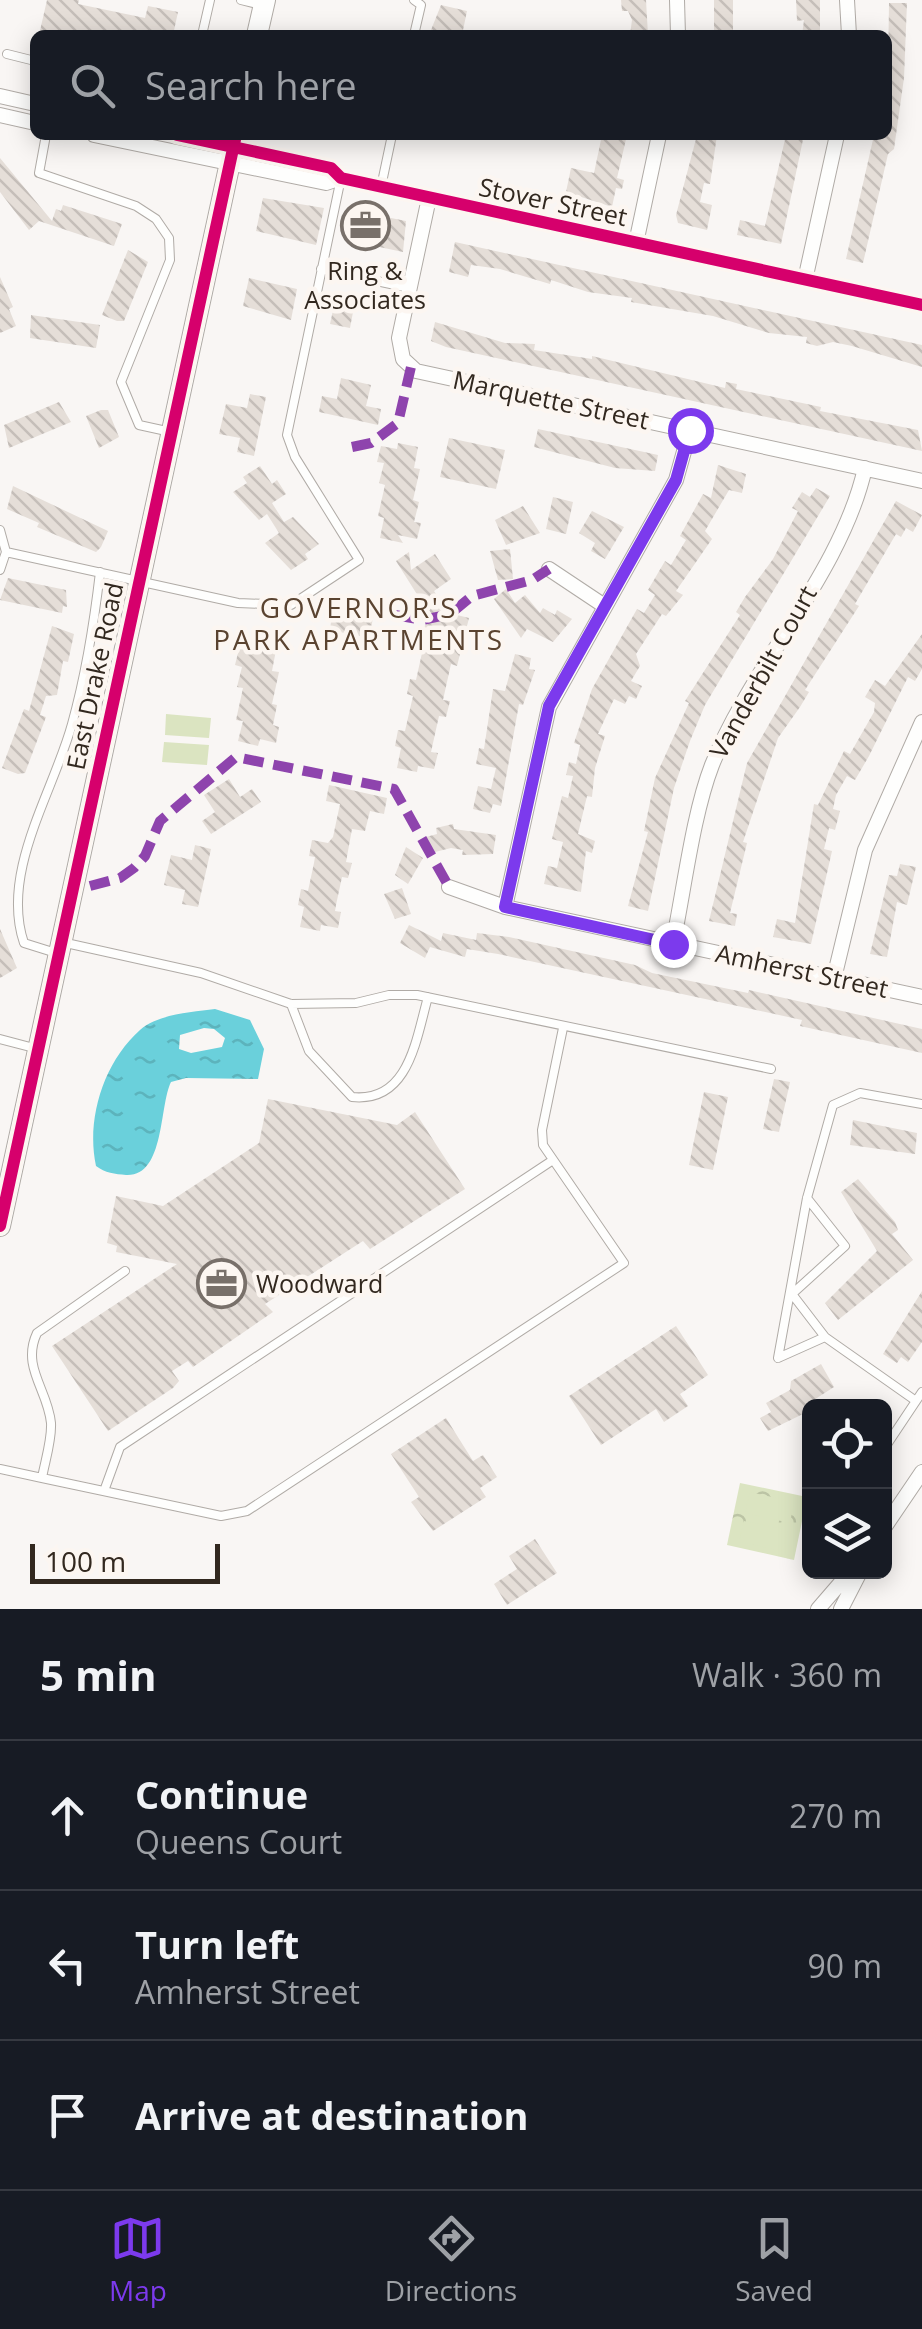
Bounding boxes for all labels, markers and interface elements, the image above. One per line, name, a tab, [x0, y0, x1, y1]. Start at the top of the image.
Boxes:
search box	[30, 30, 892, 140]
icon: search	[65, 58, 120, 113]
text: Search here	[145, 59, 357, 111]
street label: Stover Street	[476, 169, 631, 233]
office icon: Ring & Associates	[339, 199, 391, 251]
place label: Ring & Associates	[304, 253, 426, 316]
street label: Marquette Street	[450, 362, 652, 436]
route start	[668, 408, 714, 454]
street label: East Drake Road	[58, 579, 130, 773]
street label: Vanderbilt Court	[701, 579, 824, 764]
district label: GOVERNOR'S PARK APARTMENTS	[213, 588, 505, 658]
route end	[651, 922, 697, 968]
street label: Amherst Street	[713, 935, 892, 1005]
office icon: Woodward	[195, 1258, 247, 1310]
place label: Woodward	[256, 1266, 383, 1300]
map controls	[802, 1399, 892, 1579]
button: locate	[802, 1399, 892, 1489]
button: layers	[802, 1489, 892, 1579]
scale bar	[30, 1539, 220, 1584]
text: 100 m	[45, 1542, 126, 1580]
text: 5 min	[40, 1646, 157, 1703]
text: Walk · 360 m	[692, 1653, 882, 1696]
text: Continue	[135, 1768, 308, 1820]
icon: ahead	[40, 1788, 95, 1843]
text: 270 m	[789, 1794, 882, 1837]
text: Queens Court	[135, 1820, 342, 1863]
text: Turn left	[135, 1918, 299, 1970]
icon: left	[40, 1938, 95, 1993]
text: 90 m	[807, 1944, 882, 1987]
text: Amherst Street	[135, 1970, 360, 2013]
icon: arrive	[40, 2088, 95, 2143]
text: Arrive at destination	[135, 2089, 529, 2141]
tab: Map	[109, 2211, 167, 2309]
tab: Directions	[385, 2211, 517, 2309]
tab: Saved	[735, 2211, 813, 2309]

